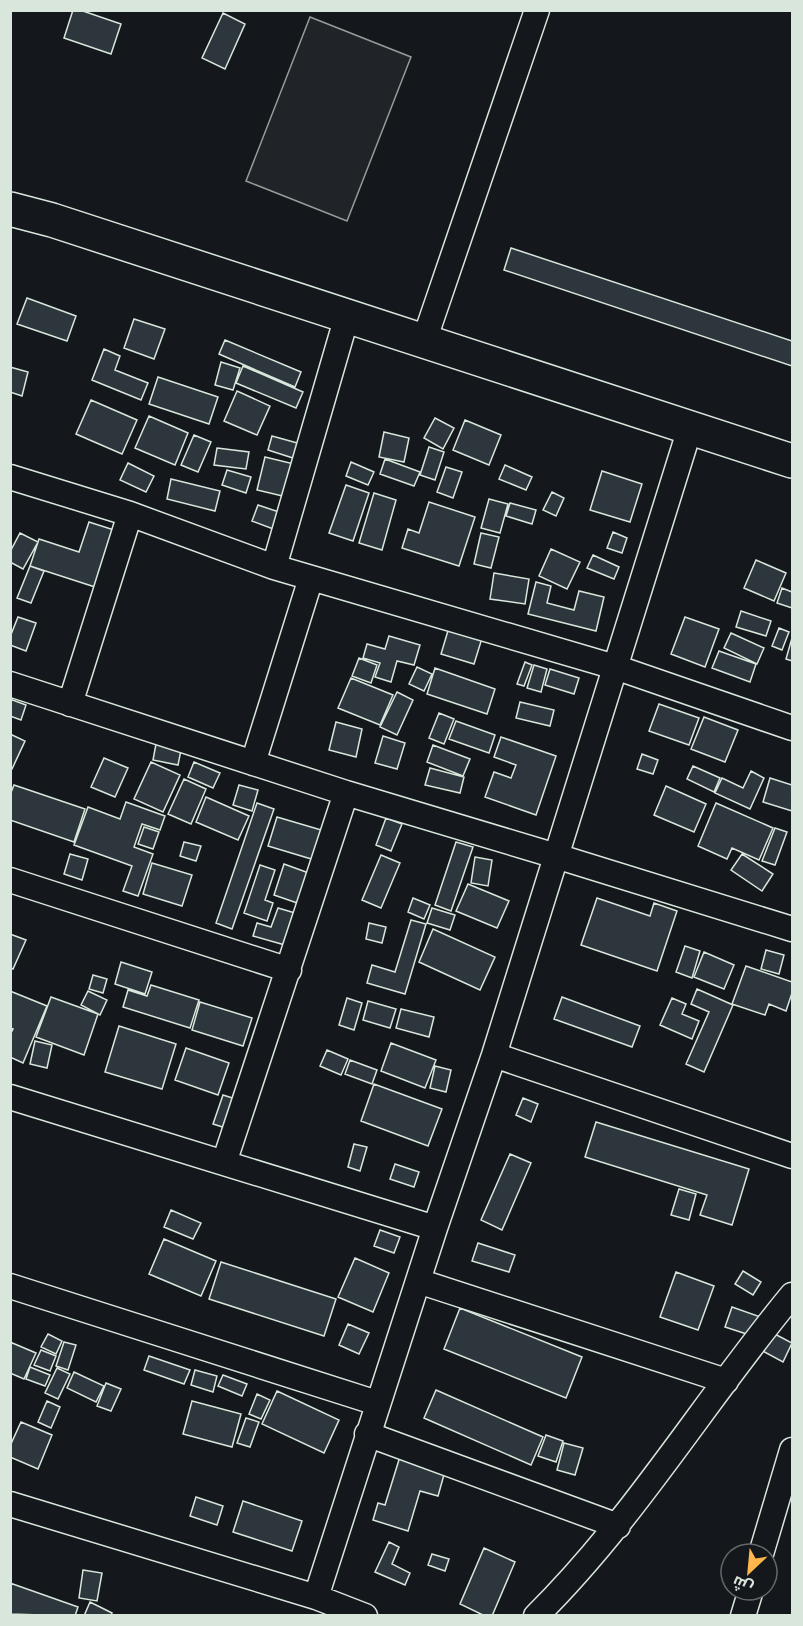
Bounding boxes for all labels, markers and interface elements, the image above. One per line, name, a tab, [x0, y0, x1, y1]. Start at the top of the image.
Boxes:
north arrow	[719, 1542, 779, 1602]
text: ش	[728, 1570, 757, 1600]

